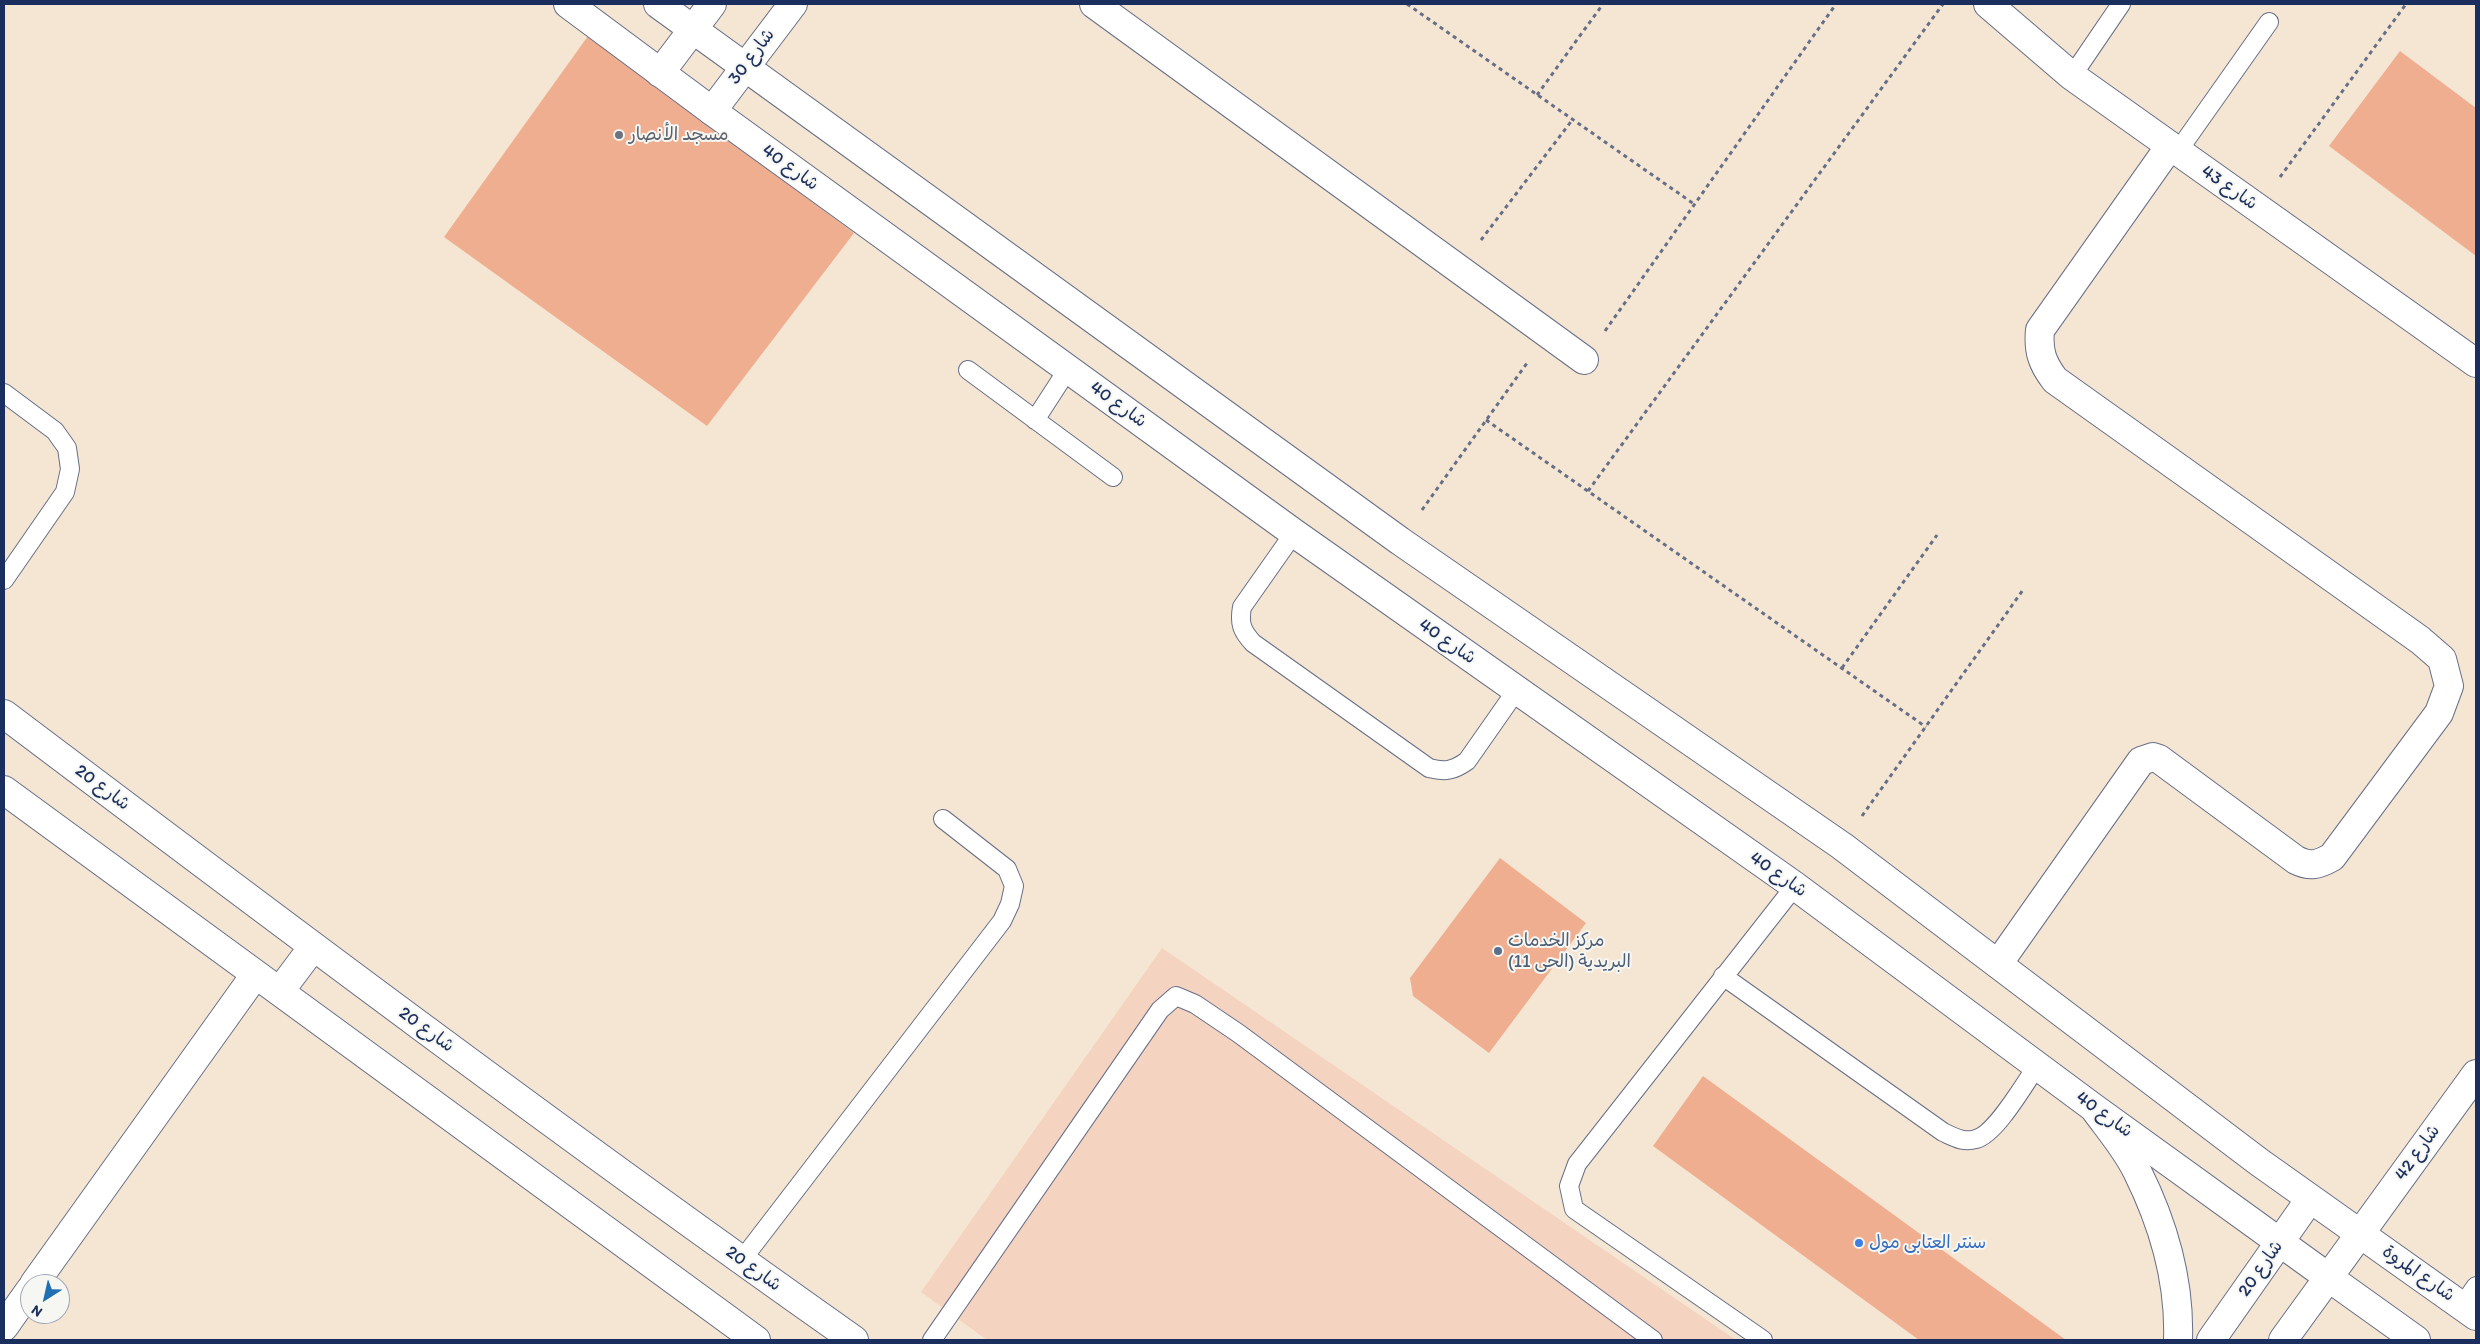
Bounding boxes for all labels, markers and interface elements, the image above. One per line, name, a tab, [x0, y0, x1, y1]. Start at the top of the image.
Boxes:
street label: شارع 30	[724, 25, 780, 89]
place label: مسجد الأنصار	[629, 124, 729, 146]
marker: مسجد الأنصار	[613, 129, 625, 141]
street label: شارع 40	[757, 140, 823, 196]
street label: شارع 43	[2197, 161, 2261, 215]
street label: شارع 40	[1085, 377, 1151, 433]
street label: شارع 40	[1414, 615, 1480, 669]
street label: شارع 20	[70, 760, 134, 816]
street label: شارع 40	[1745, 848, 1811, 902]
place label: مركز الخدمات البريدية (الحى 11)	[1508, 930, 1631, 972]
marker: مركز الخدمات البريدية (الحى 11)	[1492, 945, 1504, 957]
street label: شارع 20	[394, 1003, 458, 1057]
street label: شارع 40	[2071, 1087, 2137, 1143]
street label: شارع 42	[2391, 1121, 2445, 1185]
place label: سنتر العتابى مول	[1869, 1232, 1986, 1254]
marker: سنتر العتابى مول	[1853, 1237, 1865, 1249]
street label: شارع 20	[2234, 1237, 2288, 1301]
street label: شارع المروة	[2378, 1241, 2458, 1307]
street label: شارع 20	[721, 1242, 785, 1296]
north arrow	[20, 1274, 70, 1324]
text: N	[28, 1301, 45, 1321]

